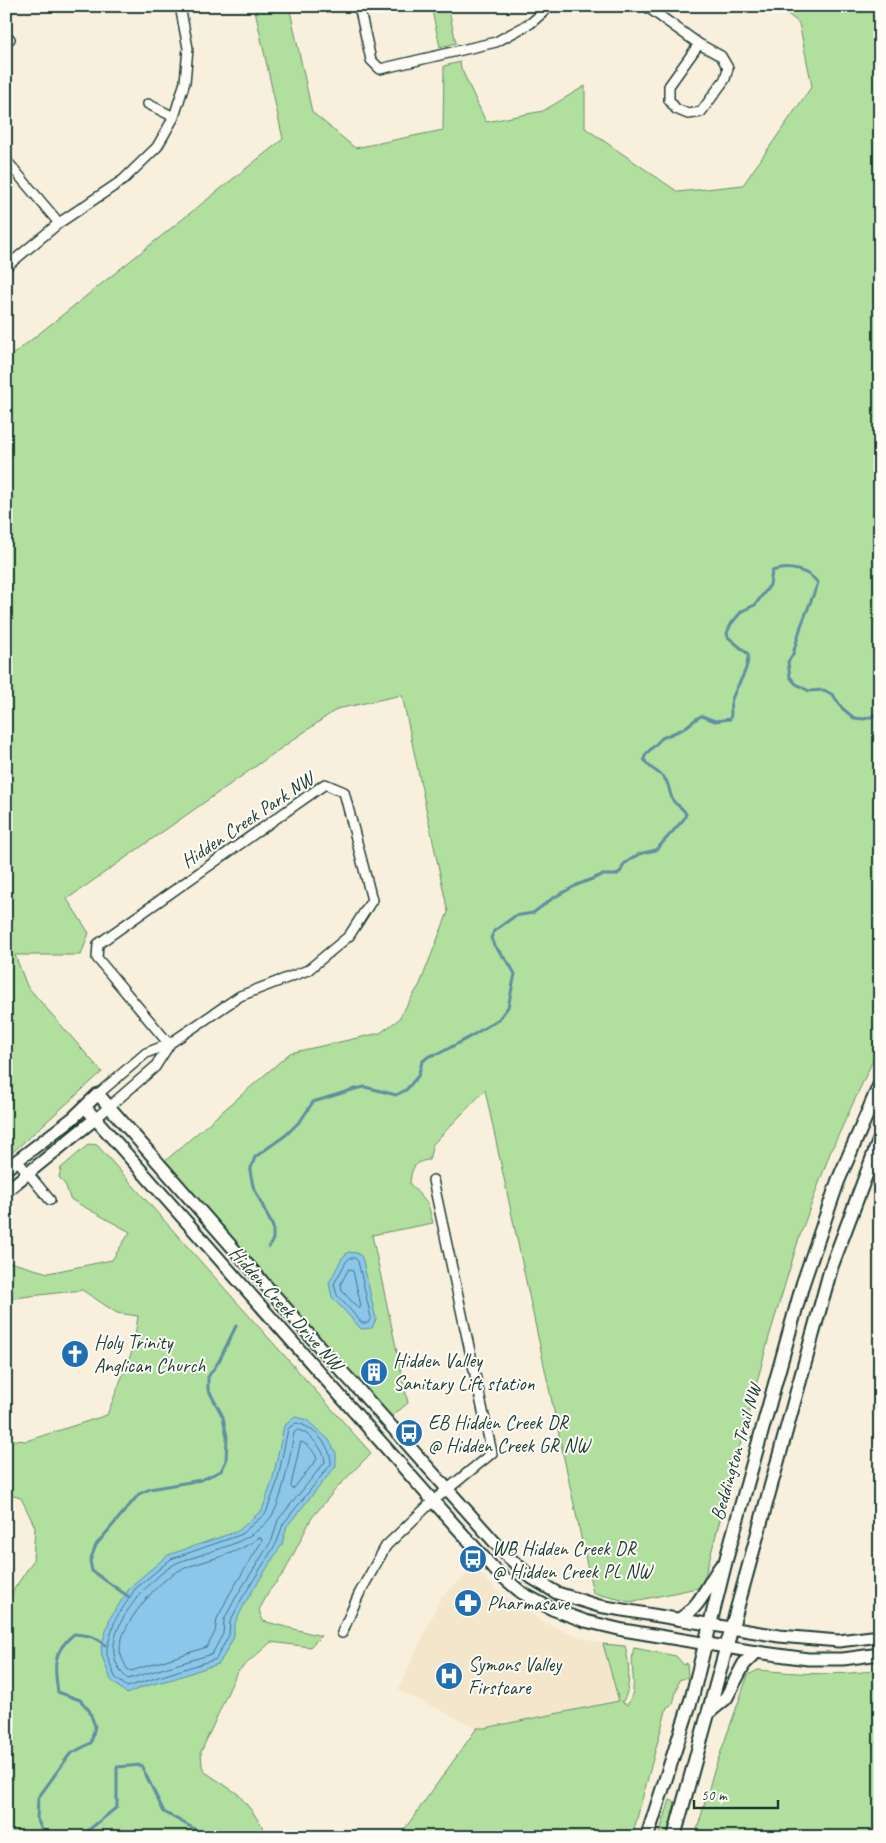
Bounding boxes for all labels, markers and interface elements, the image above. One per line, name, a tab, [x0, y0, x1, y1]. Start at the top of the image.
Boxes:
street label: Hidden Creek Park NW	[176, 764, 321, 874]
street label: Hidden Creek Drive NW	[223, 1240, 351, 1378]
place label: Holy Trinity Anglican Church	[94, 1330, 206, 1378]
church icon: Holy Trinity Anglican Church	[60, 1339, 90, 1369]
place label: Hidden Valley Sanitary Lift station	[393, 1348, 535, 1396]
building icon: Hidden Valley Sanitary Lift station	[359, 1357, 389, 1387]
street label: Beddington Trail NW	[705, 1378, 768, 1523]
place label: EB Hidden Creek DR @ Hidden Creek GR NW	[428, 1410, 592, 1458]
bus stop icon: EB Hidden Creek DR @ Hidden Creek GR NW	[394, 1418, 424, 1448]
place label: WB Hidden Creek DR @ Hidden Creek PL NW	[492, 1536, 655, 1584]
bus stop icon: WB Hidden Creek DR @ Hidden Creek PL NW	[458, 1544, 488, 1574]
pharmacy icon: Pharmasave	[453, 1588, 483, 1618]
place label: Pharmasave	[487, 1591, 571, 1616]
place label: Symons Valley Firstcare	[468, 1652, 563, 1700]
hospital icon: Symons Valley Firstcare	[434, 1661, 464, 1691]
scale bar	[694, 1778, 777, 1810]
text: 50 m	[701, 1786, 728, 1805]

